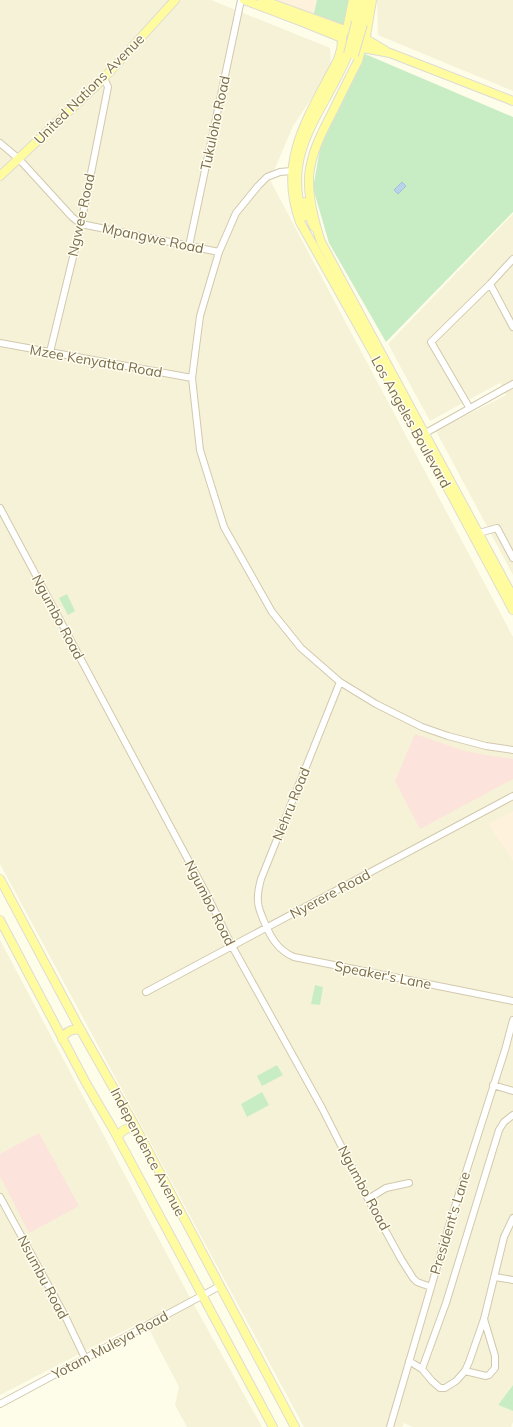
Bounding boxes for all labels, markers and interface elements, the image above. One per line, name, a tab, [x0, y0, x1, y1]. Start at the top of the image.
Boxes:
street label: United Nations Avenue	[30, 30, 148, 148]
street label: Tukuloho Road	[196, 74, 234, 172]
street label: Ngwee Road	[63, 172, 99, 258]
street label: Mpangwe Road	[101, 218, 205, 258]
street label: Mzee Kenyatta Road	[28, 340, 164, 382]
street label: Los Angeles Boulevard	[367, 353, 455, 491]
street label: Ngumbo Road	[28, 571, 88, 663]
street label: Nehru Road	[268, 765, 314, 843]
street label: Ngumbo Road	[181, 857, 239, 949]
street label: Nyerere Road	[287, 865, 373, 923]
street label: Speaker's Lane	[333, 957, 433, 993]
street label: Independence Avenue	[106, 1085, 190, 1219]
street label: Ngumbo Road	[334, 1142, 394, 1234]
street label: President's Lane	[426, 1169, 474, 1277]
street label: Nsumbu Road	[13, 1232, 73, 1322]
street label: Yotam Muleya Road	[48, 1307, 171, 1384]

